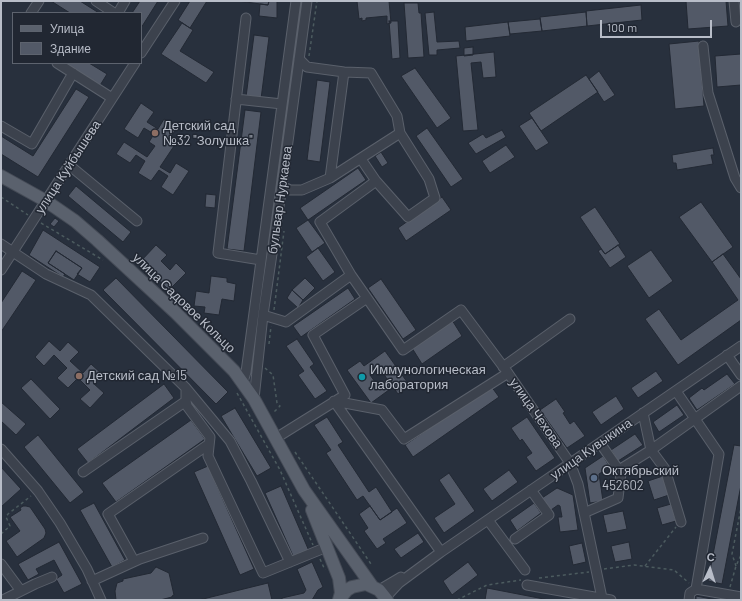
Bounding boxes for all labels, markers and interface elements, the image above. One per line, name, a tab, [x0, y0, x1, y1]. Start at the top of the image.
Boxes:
legend	[12, 12, 142, 64]
scale bar	[602, 12, 714, 38]
text: 100 m	[607, 20, 637, 34]
text: Улица	[50, 21, 84, 35]
text: Здание	[50, 41, 91, 55]
street label: улица Куйбышева	[32, 117, 104, 217]
place label: Детский сад №32 "Золушка"	[163, 118, 253, 149]
marker: Детский сад №32 "Золушка"	[150, 128, 160, 138]
street label: бульвар Нуркаева	[265, 145, 295, 255]
street label: улица Садовое Кольцо	[129, 250, 239, 356]
place label: Иммунологическая лаборатория	[370, 362, 486, 393]
place label: Детский сад №15	[87, 368, 187, 384]
marker: Детский сад №15	[74, 371, 84, 381]
marker: Иммунологическая лаборатория	[357, 372, 367, 382]
street label: улица Чехова	[506, 375, 566, 451]
street label: улица Кувыкина	[547, 415, 635, 483]
place label: Октябрьский 452602	[602, 463, 679, 494]
marker: Октябрьский 452602	[589, 473, 599, 483]
north arrow	[690, 549, 730, 589]
text: С	[706, 550, 715, 563]

